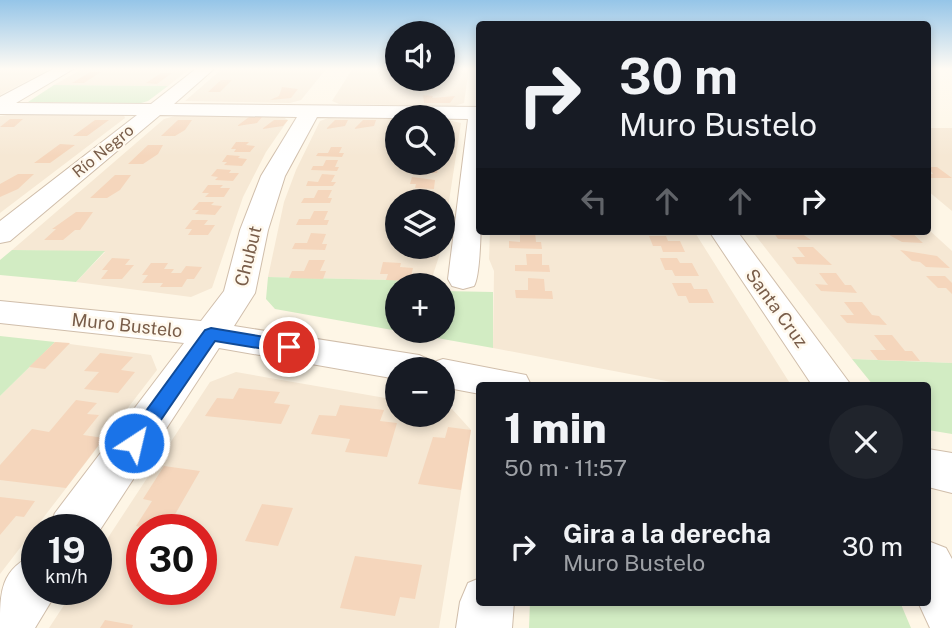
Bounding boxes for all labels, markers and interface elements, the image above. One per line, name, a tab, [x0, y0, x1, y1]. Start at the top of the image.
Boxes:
map controls	[385, 21, 455, 427]
button: sound	[385, 21, 455, 91]
text: 30 m	[619, 47, 738, 105]
icon: right	[504, 49, 595, 140]
button: search	[385, 105, 455, 175]
text: Muro Bustelo	[619, 106, 817, 143]
street label: Río Negro	[68, 120, 138, 182]
icon: left	[575, 182, 613, 220]
icon: ahead	[648, 182, 686, 220]
icon: ahead	[721, 182, 759, 220]
icon: right	[794, 182, 832, 220]
button: layers	[385, 189, 455, 259]
street label: Chubut	[230, 224, 266, 288]
street label: Santa Cruz	[742, 265, 812, 351]
button: +	[385, 273, 455, 343]
street label: Muro Bustelo	[71, 309, 183, 341]
pin	[259, 317, 319, 377]
icon: arrive	[270, 328, 308, 366]
button: −	[385, 357, 455, 427]
text: 1 min	[504, 403, 607, 452]
button: close	[829, 405, 903, 479]
position arrow	[97, 406, 171, 480]
text: 50 m · 11:57	[504, 454, 627, 481]
speed limit sign: 30	[126, 514, 217, 605]
text: Gira a la derecha	[563, 518, 771, 549]
icon: right	[504, 528, 542, 566]
text: 19	[47, 530, 86, 571]
text: 30 m	[842, 531, 903, 562]
text: Muro Bustelo	[563, 549, 705, 576]
text: km/h	[45, 566, 88, 587]

